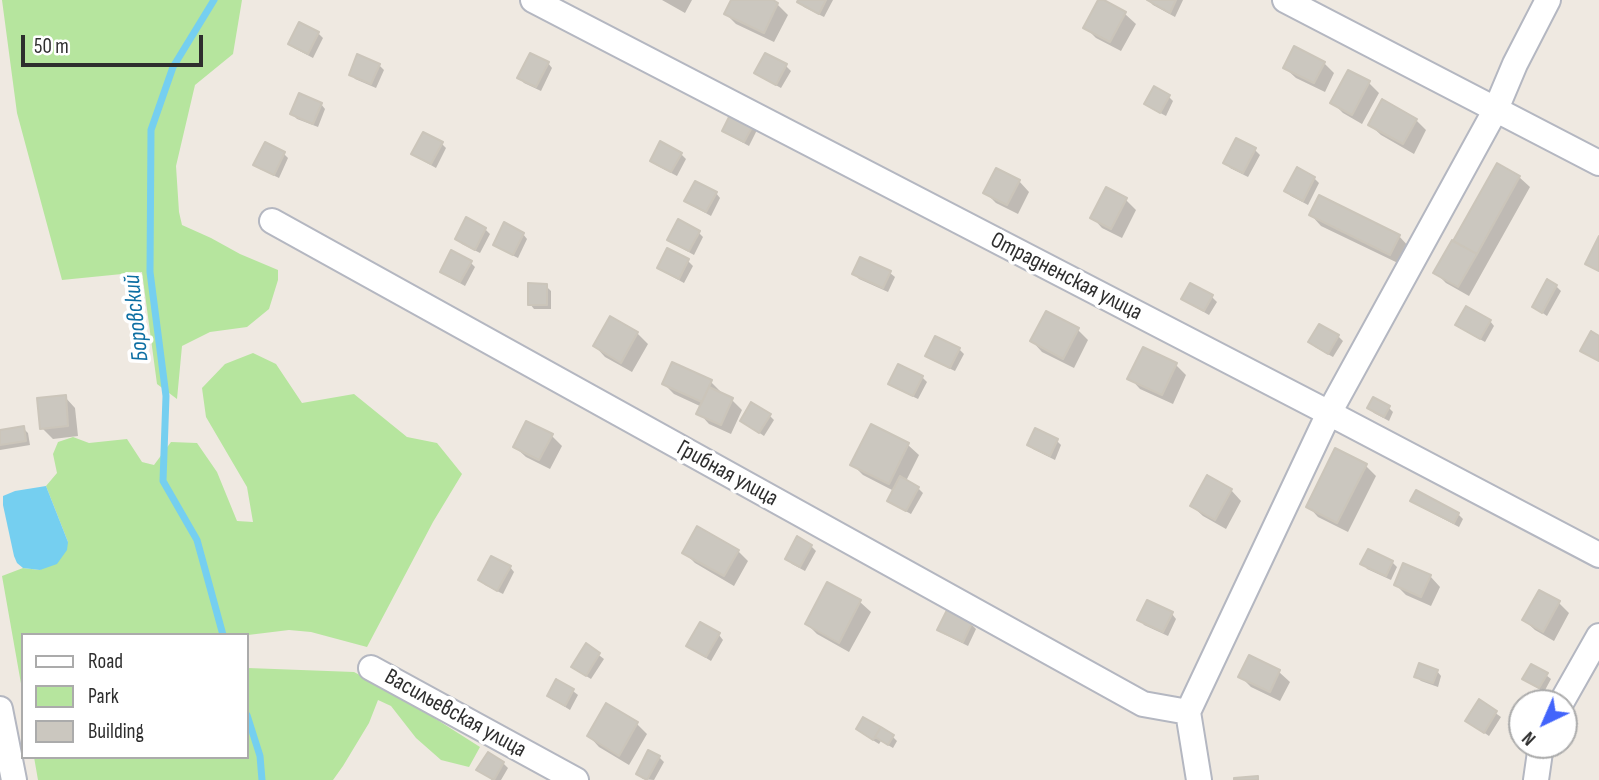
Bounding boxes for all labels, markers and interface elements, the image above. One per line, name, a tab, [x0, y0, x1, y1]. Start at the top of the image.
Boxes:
scale bar	[24, 21, 206, 65]
text: 50 m	[34, 34, 69, 59]
street label: Отрадненская улица	[985, 227, 1147, 327]
water label: Боровский	[118, 273, 156, 363]
street label: Грибная улица	[672, 435, 782, 513]
legend	[21, 633, 248, 759]
text: Road	[88, 649, 123, 674]
street label: Васильевская улица	[379, 664, 531, 764]
text: Park	[88, 684, 119, 709]
north arrow	[1508, 689, 1578, 759]
text: Building	[88, 719, 144, 744]
text: N	[1518, 726, 1541, 750]

